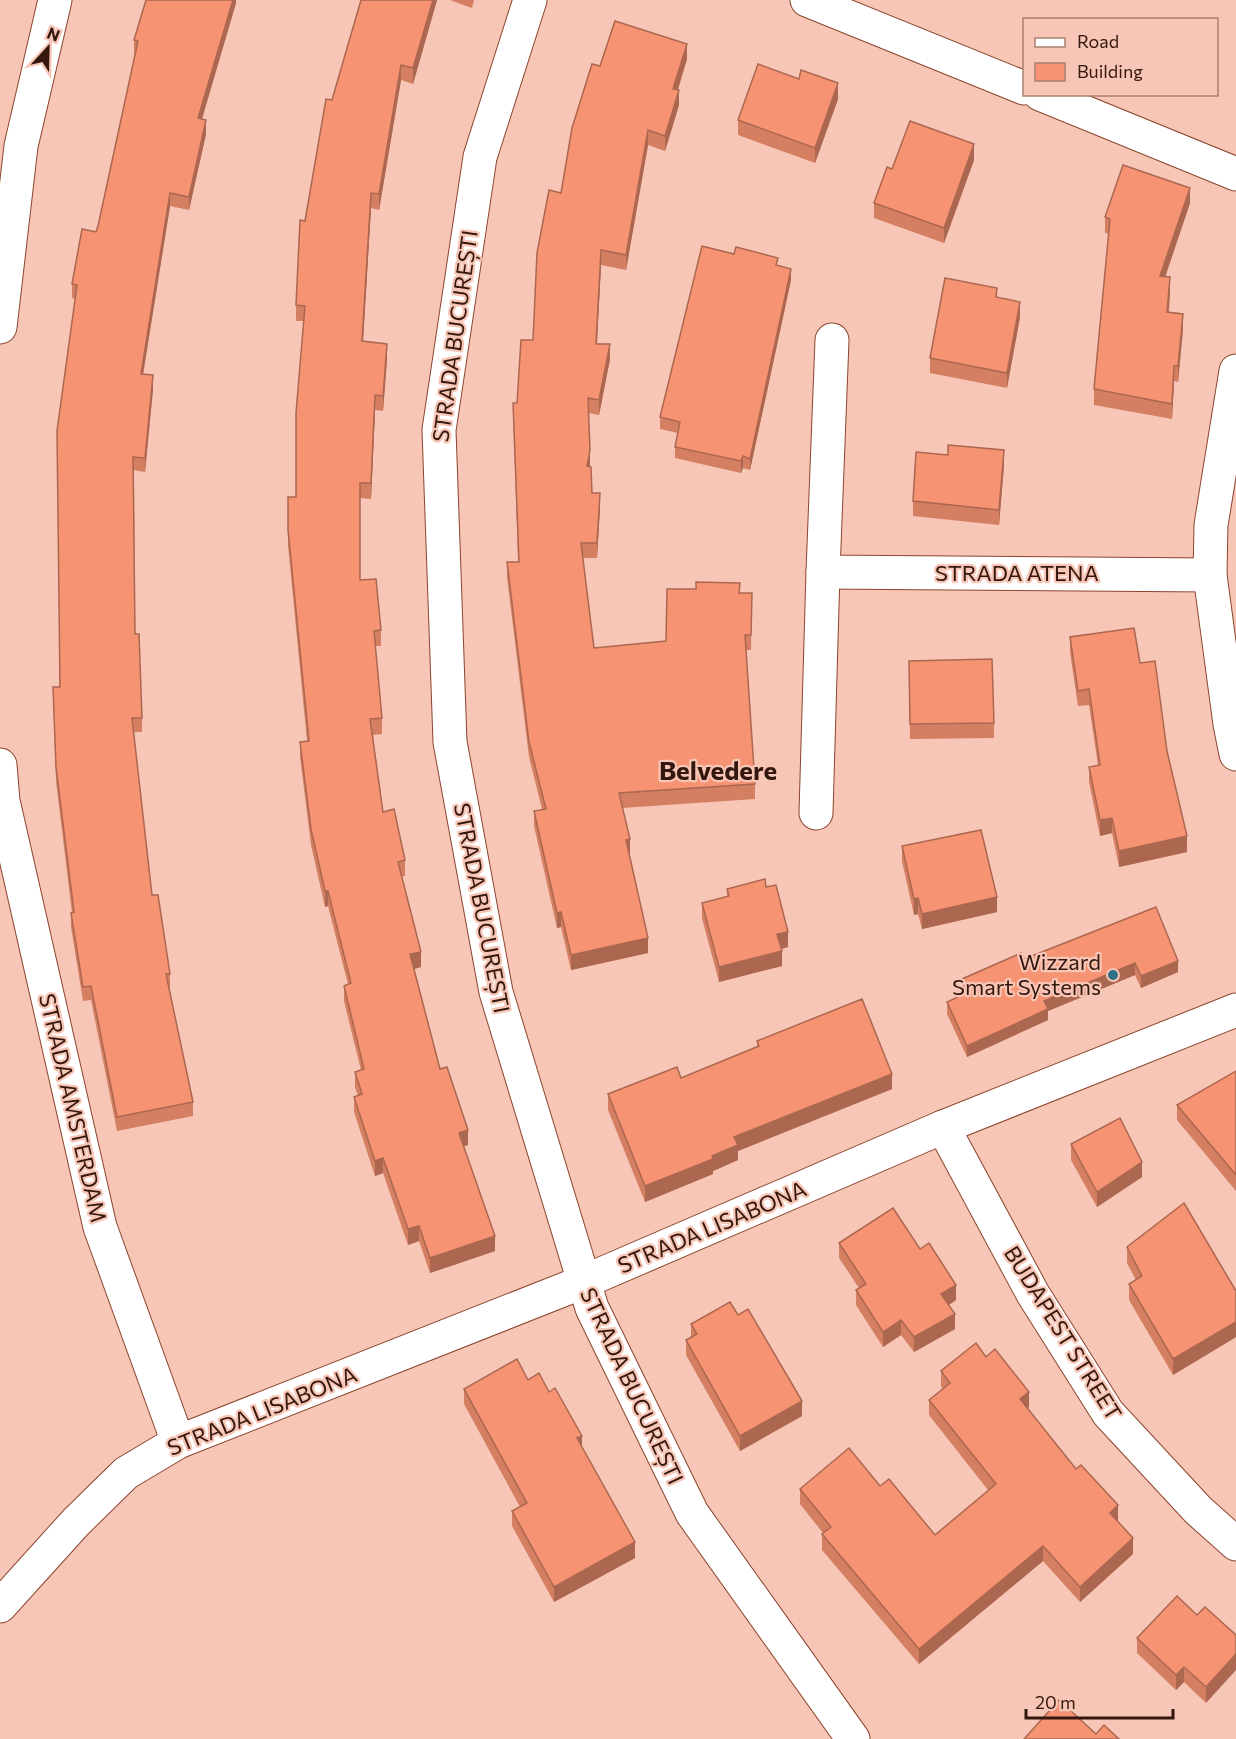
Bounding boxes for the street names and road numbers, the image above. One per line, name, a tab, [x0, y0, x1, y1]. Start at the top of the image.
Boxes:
street label: STRADA BUCUREȘTI	[426, 228, 484, 444]
street label: STRADA ATENA	[935, 559, 1099, 586]
street label: STRADA BUCUREȘTI	[448, 800, 516, 1016]
street label: STRADA AMSTERDAM	[34, 991, 113, 1225]
street label: STRADA LISABONA	[613, 1175, 810, 1279]
street label: BUDAPEST STREET	[999, 1241, 1128, 1425]
street label: STRADA BUCUREȘTI	[574, 1283, 690, 1489]
street label: STRADA LISABONA	[163, 1360, 361, 1461]

